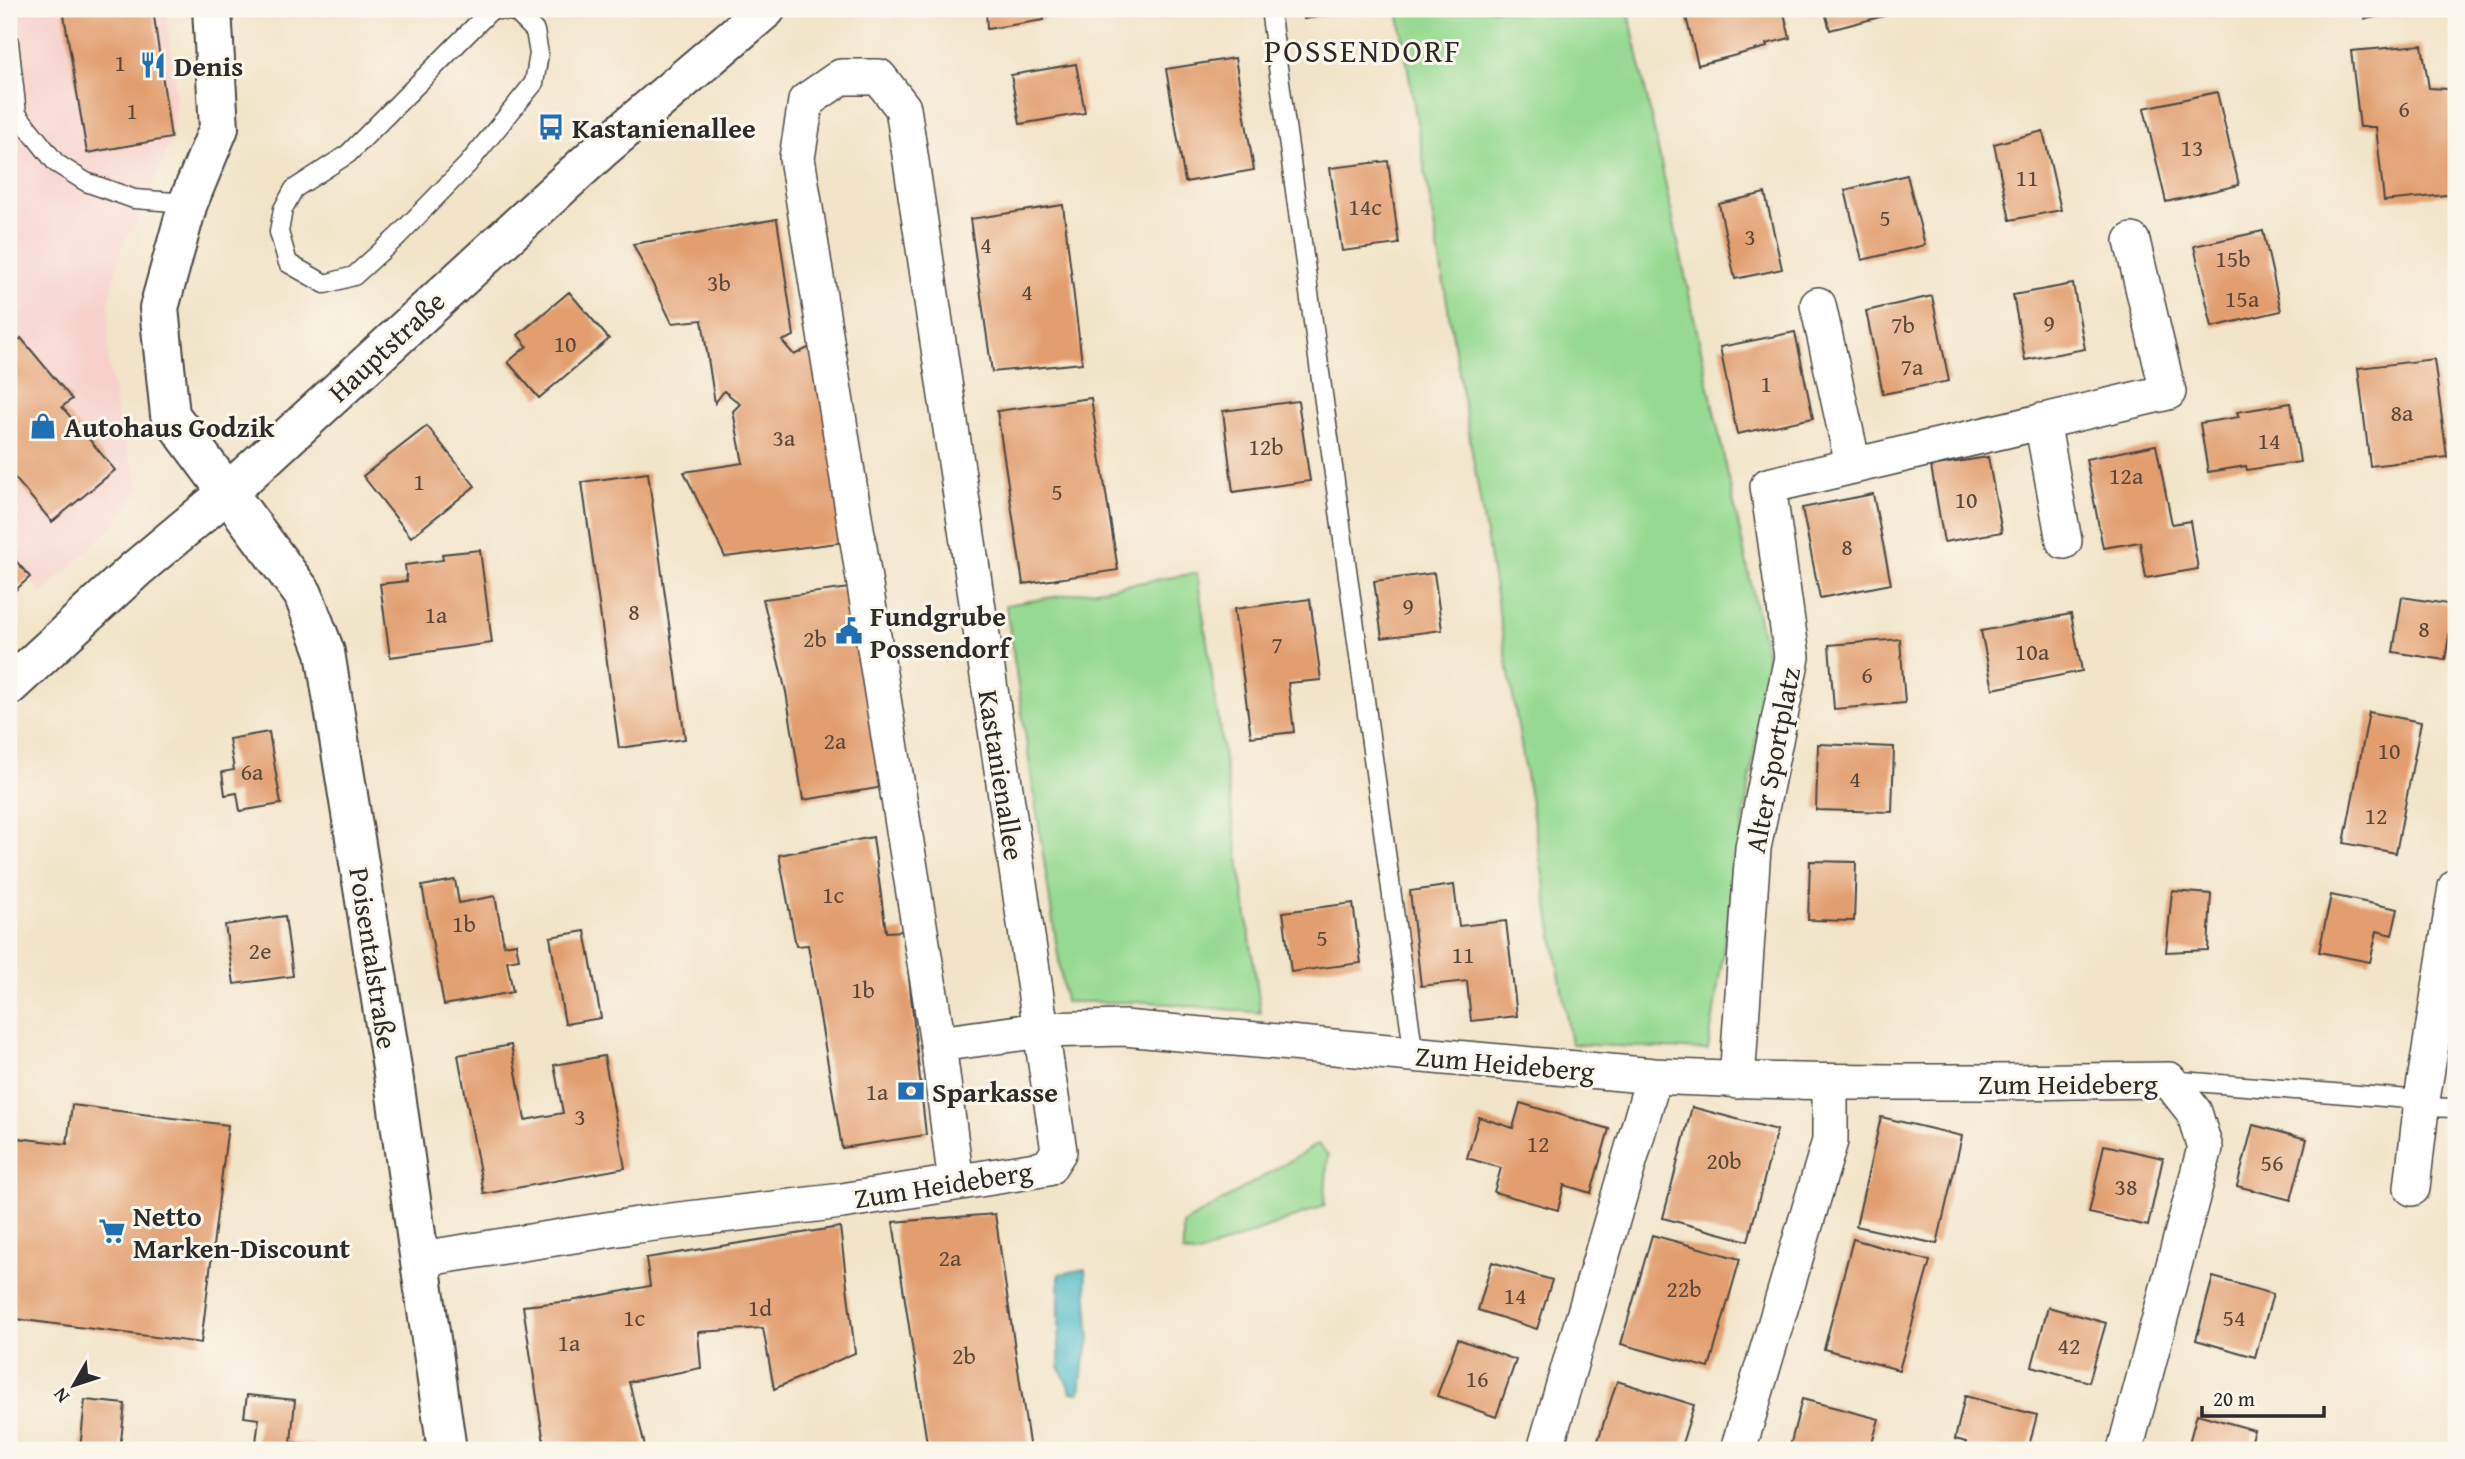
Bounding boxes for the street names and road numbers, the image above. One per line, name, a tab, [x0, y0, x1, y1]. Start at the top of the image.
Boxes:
street label: Hauptstraße	[318, 281, 454, 411]
street label: Alter Sportplatz	[1734, 664, 1810, 856]
street label: Kastanienallee	[968, 687, 1036, 863]
street label: Poisentalstraße	[339, 864, 409, 1052]
street label: Zum Heideberg	[1414, 1035, 1596, 1091]
street label: Zum Heideberg	[1978, 1063, 2158, 1104]
street label: Zum Heideberg	[851, 1150, 1035, 1218]

